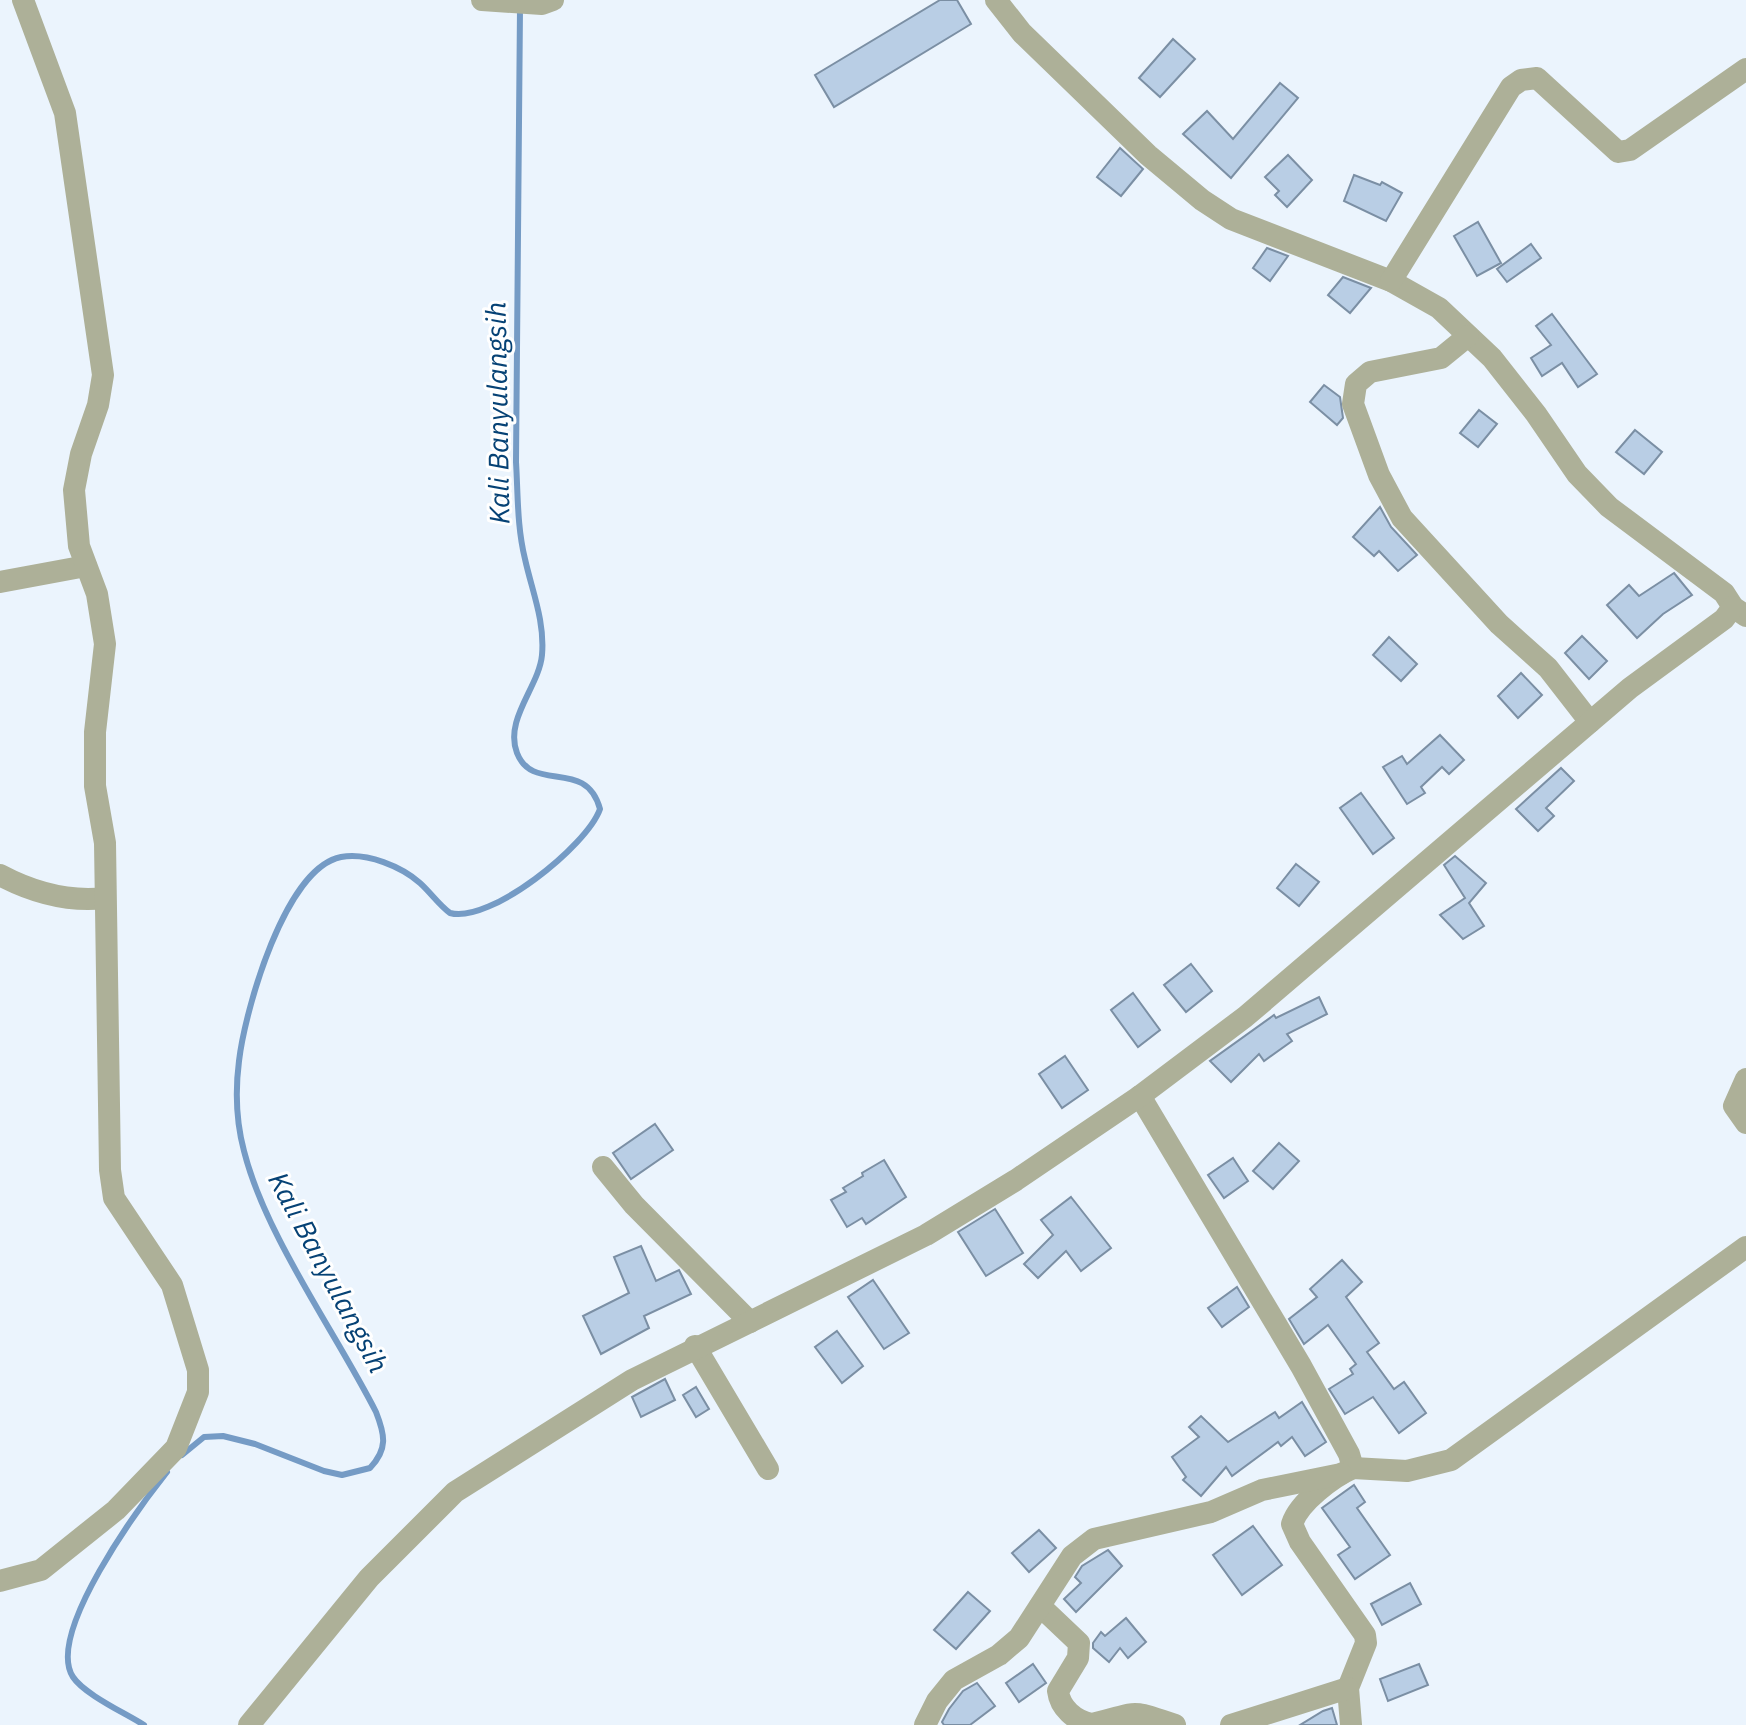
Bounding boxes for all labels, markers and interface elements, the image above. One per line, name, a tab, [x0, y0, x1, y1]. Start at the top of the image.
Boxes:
water label: Kali Banyulangsih	[477, 301, 517, 525]
water label: Kali Banyulangsih	[260, 1165, 398, 1379]

